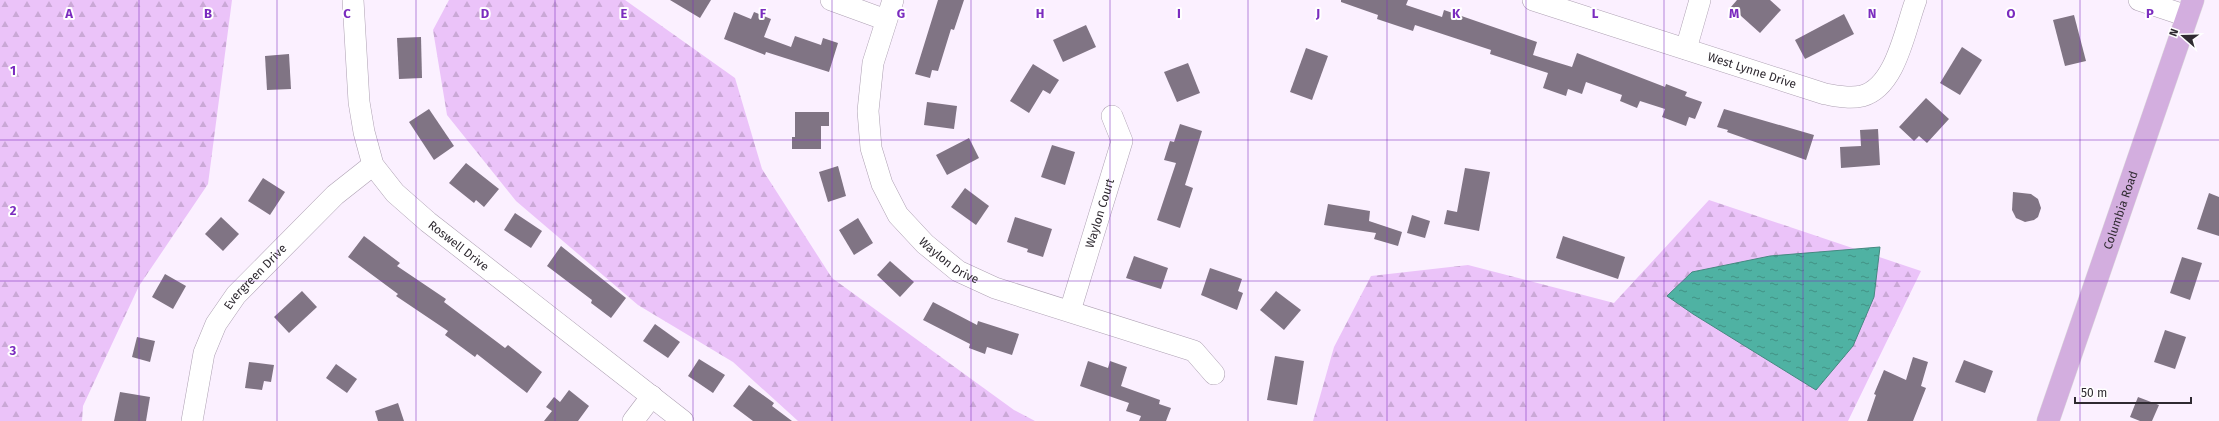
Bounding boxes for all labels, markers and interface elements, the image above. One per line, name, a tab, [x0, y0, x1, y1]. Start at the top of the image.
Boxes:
text: A	[64, 6, 73, 21]
text: B	[204, 6, 212, 21]
text: C	[343, 6, 351, 21]
text: D	[481, 6, 490, 21]
text: E	[621, 6, 628, 21]
text: F	[760, 6, 767, 21]
text: G	[897, 6, 905, 21]
text: H	[1036, 6, 1044, 21]
text: I	[1177, 6, 1181, 21]
text: J	[1315, 6, 1320, 21]
text: K	[1452, 6, 1461, 21]
text: L	[1592, 6, 1599, 21]
text: M	[1729, 6, 1739, 21]
text: N	[1868, 6, 1876, 21]
text: O	[2007, 6, 2016, 21]
text: P	[2146, 6, 2154, 21]
north arrow	[2163, 16, 2203, 56]
text: N	[2167, 27, 2181, 38]
street label: West Lynne Drive	[1706, 50, 1798, 91]
text: 1	[10, 63, 16, 78]
street label: Columbia Road	[2101, 169, 2141, 251]
street label: Waylon Court	[1083, 176, 1117, 250]
text: 2	[10, 203, 17, 218]
street label: Roswell Drive	[425, 218, 492, 274]
street label: Waylon Drive	[916, 235, 981, 287]
street label: Evergreen Drive	[221, 241, 289, 312]
text: 3	[9, 343, 17, 358]
scale bar	[2075, 379, 2191, 405]
text: 50 m	[2081, 386, 2107, 400]

